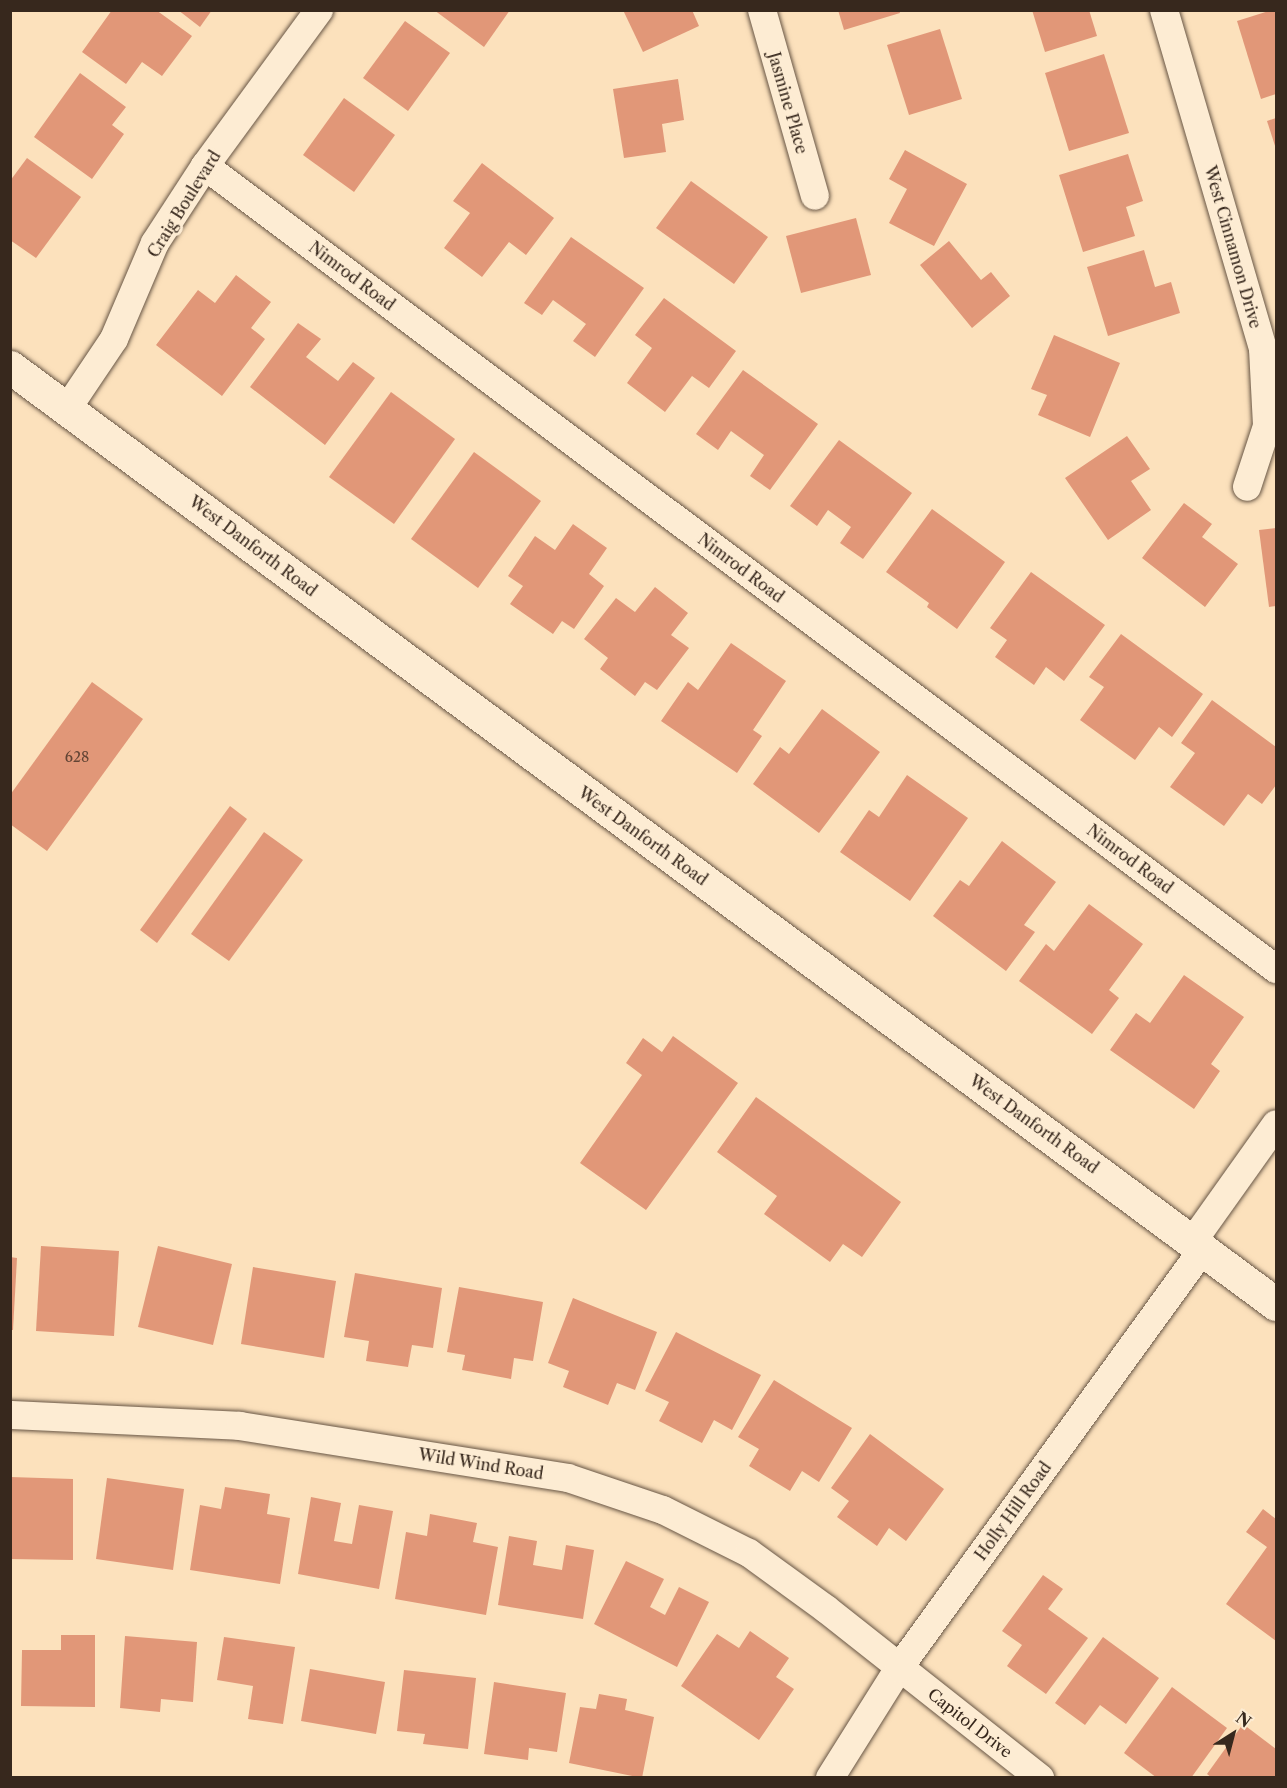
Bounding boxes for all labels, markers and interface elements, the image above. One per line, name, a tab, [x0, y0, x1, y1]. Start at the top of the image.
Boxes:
street label: Jasmine Place	[764, 50, 812, 156]
street label: Craig Boulevard	[143, 147, 225, 261]
street label: West Cinnamon Drive	[1201, 164, 1265, 330]
street label: Nimrod Road	[305, 237, 399, 315]
street label: West Danforth Road	[185, 492, 321, 600]
street label: Nimrod Road	[694, 529, 788, 607]
house number: 628	[65, 749, 89, 765]
street label: West Danforth Road	[575, 783, 711, 889]
street label: Nimrod Road	[1083, 820, 1177, 898]
street label: West Danforth Road	[966, 1071, 1102, 1177]
street label: Wild Wind Road	[417, 1445, 545, 1483]
street label: Holly Hill Road	[971, 1458, 1055, 1564]
street label: Capitol Drive	[924, 1684, 1016, 1762]
north arrow	[1203, 1704, 1263, 1764]
text: N	[1232, 1707, 1255, 1732]

